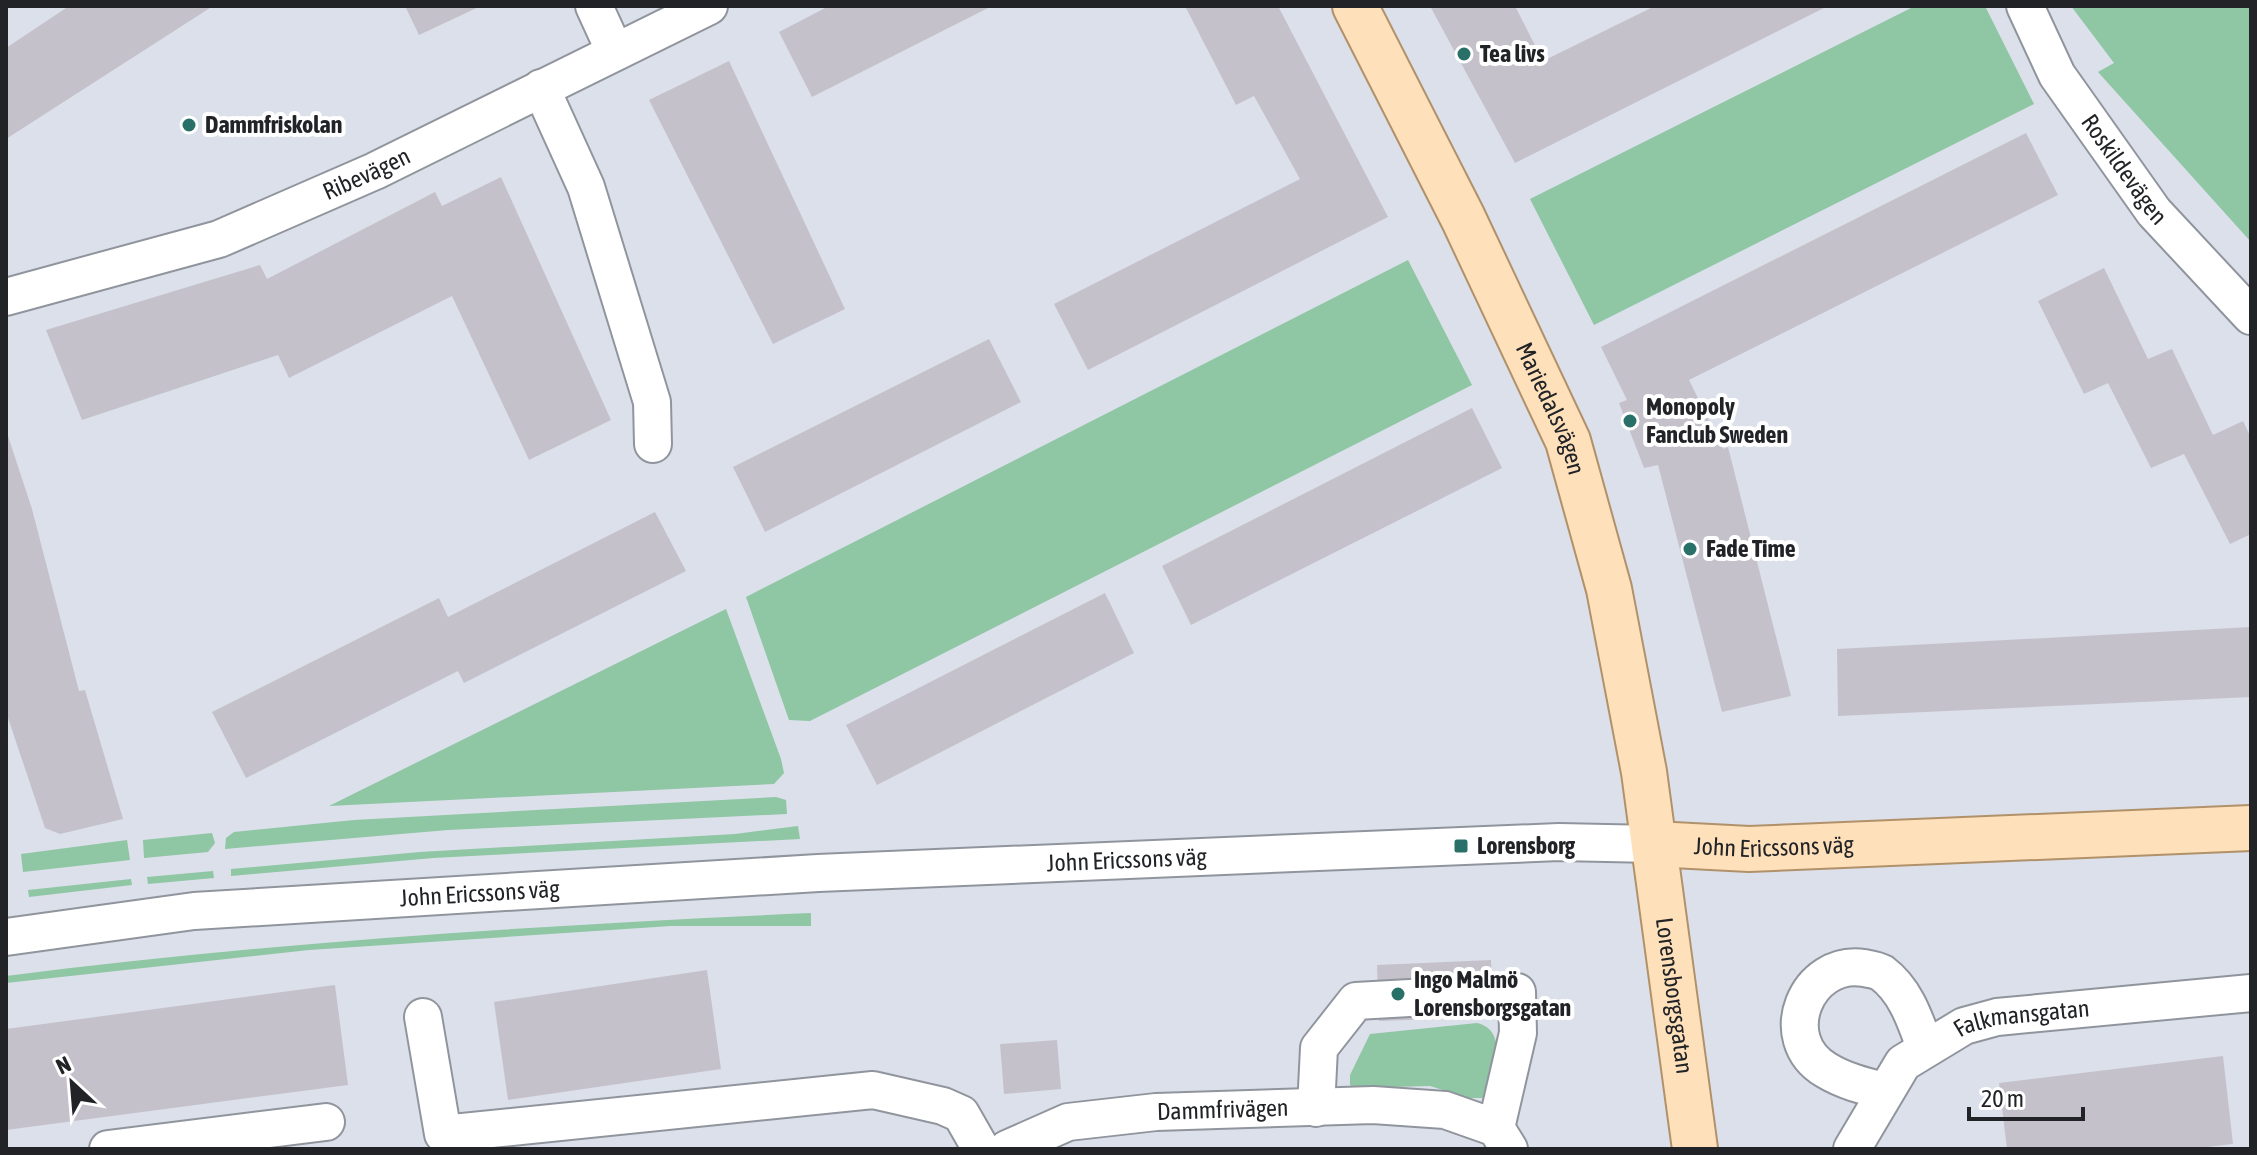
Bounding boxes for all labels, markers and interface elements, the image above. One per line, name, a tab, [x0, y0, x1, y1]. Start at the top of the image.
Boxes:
place label: Tea livs	[1480, 40, 1545, 67]
marker: Tea livs	[1455, 45, 1473, 63]
street label: Roskildevägen	[2076, 109, 2173, 230]
place label: Dammfriskolan	[205, 111, 342, 138]
marker: Dammfriskolan	[180, 116, 198, 134]
street label: Ribevägen	[319, 142, 414, 205]
street label: Mariedalsvägen	[1511, 338, 1591, 477]
place label: Monopoly Fanclub Sweden	[1646, 393, 1788, 448]
marker: Monopoly Fanclub Sweden	[1621, 412, 1639, 430]
place label: Fade Time	[1706, 535, 1796, 562]
marker: Fade Time	[1681, 540, 1699, 558]
street label: John Ericssons väg	[1693, 831, 1855, 862]
place label: Lorensborg	[1477, 832, 1576, 859]
marker: Lorensborg	[1452, 837, 1470, 855]
street label: John Ericssons väg	[1046, 843, 1208, 876]
street label: John Ericssons väg	[399, 875, 561, 911]
street label: Lorensborgsgatan	[1651, 916, 1699, 1075]
place label: Ingo Malmö Lorensborgsgatan	[1414, 966, 1571, 1021]
marker: Ingo Malmö Lorensborgsgatan	[1389, 985, 1407, 1003]
street label: Falkmansgatan	[1948, 994, 2091, 1042]
north arrow	[32, 1043, 112, 1123]
text: N	[52, 1050, 75, 1080]
scale bar	[1969, 1071, 2083, 1121]
text: 20 m	[1981, 1085, 2024, 1112]
street label: Dammfrivägen	[1156, 1094, 1289, 1125]

